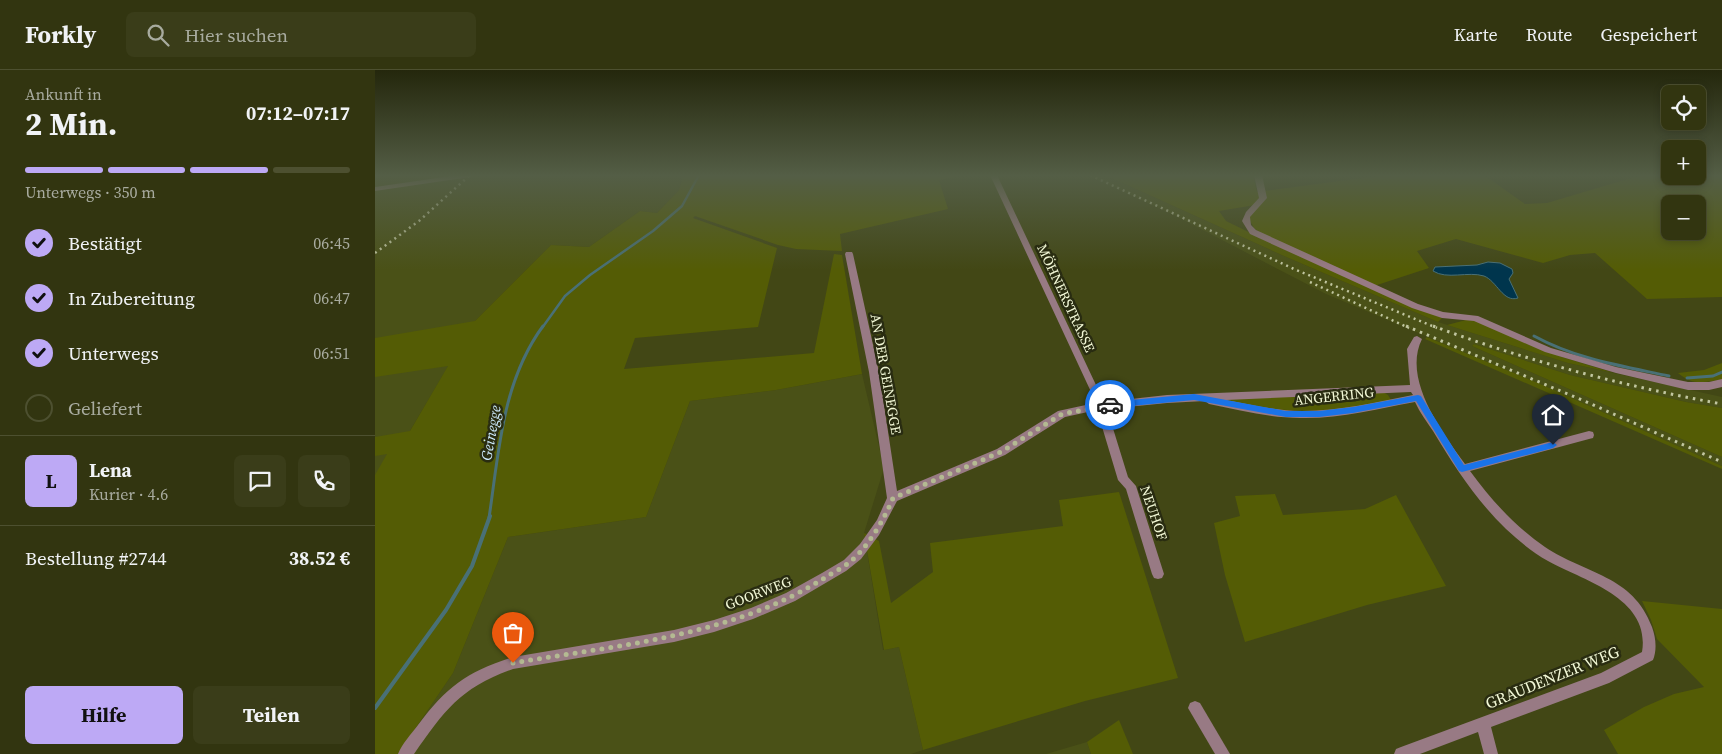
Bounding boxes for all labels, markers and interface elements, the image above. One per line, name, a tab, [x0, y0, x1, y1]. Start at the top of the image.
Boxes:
search box	[126, 12, 476, 57]
text: Forkly	[25, 18, 96, 51]
icon: search	[144, 21, 172, 49]
text: Hier suchen	[184, 22, 288, 48]
text: Karte	[1454, 22, 1498, 47]
text: Route	[1526, 22, 1572, 47]
text: Gespeichert	[1600, 22, 1697, 47]
text: Ankunft in	[25, 83, 102, 105]
map controls	[1661, 85, 1706, 240]
button: locate	[1661, 85, 1706, 130]
text: 07:12–07:17	[246, 100, 350, 126]
text: 2 Min.	[25, 102, 117, 146]
button: +	[1661, 140, 1706, 185]
text: Unterwegs · 350 m	[25, 181, 156, 203]
button: −	[1661, 195, 1706, 240]
icon: check	[25, 229, 53, 257]
text: Bestätigt	[68, 230, 142, 256]
text: 06:45	[313, 232, 350, 254]
street label: MÖHNERSTRASSE	[1032, 241, 1100, 355]
icon: check	[25, 284, 53, 312]
text: In Zubereitung	[68, 285, 195, 311]
text: 06:47	[313, 287, 350, 309]
street label: AN DER GEINEGGE	[866, 312, 906, 436]
icon: check	[25, 339, 53, 367]
text: Unterwegs	[68, 340, 159, 366]
text: 06:51	[313, 342, 350, 364]
courier	[1085, 380, 1135, 430]
street label: ANGERRING	[1293, 382, 1375, 410]
icon: car	[1096, 391, 1124, 419]
pin	[1532, 394, 1574, 445]
text: Geliefert	[68, 395, 142, 421]
icon: home	[1539, 401, 1567, 429]
water label: Geinegge	[475, 404, 506, 462]
button: chat	[234, 455, 286, 507]
button: phone	[298, 455, 350, 507]
text: Lena	[89, 457, 132, 483]
text: L	[45, 468, 57, 494]
text: Kurier · 4.6	[89, 483, 168, 505]
street label: NEUHOF	[1135, 483, 1173, 543]
text: Bestellung #2744	[25, 545, 167, 571]
text: 38.52 €	[289, 545, 350, 571]
street label: GOORWEG	[722, 571, 794, 615]
pin	[492, 612, 534, 663]
icon: bag	[499, 619, 527, 647]
street label: GRAUDENZER WEG	[1482, 640, 1622, 714]
button: Hilfe	[25, 686, 183, 744]
button: Teilen	[193, 686, 350, 744]

